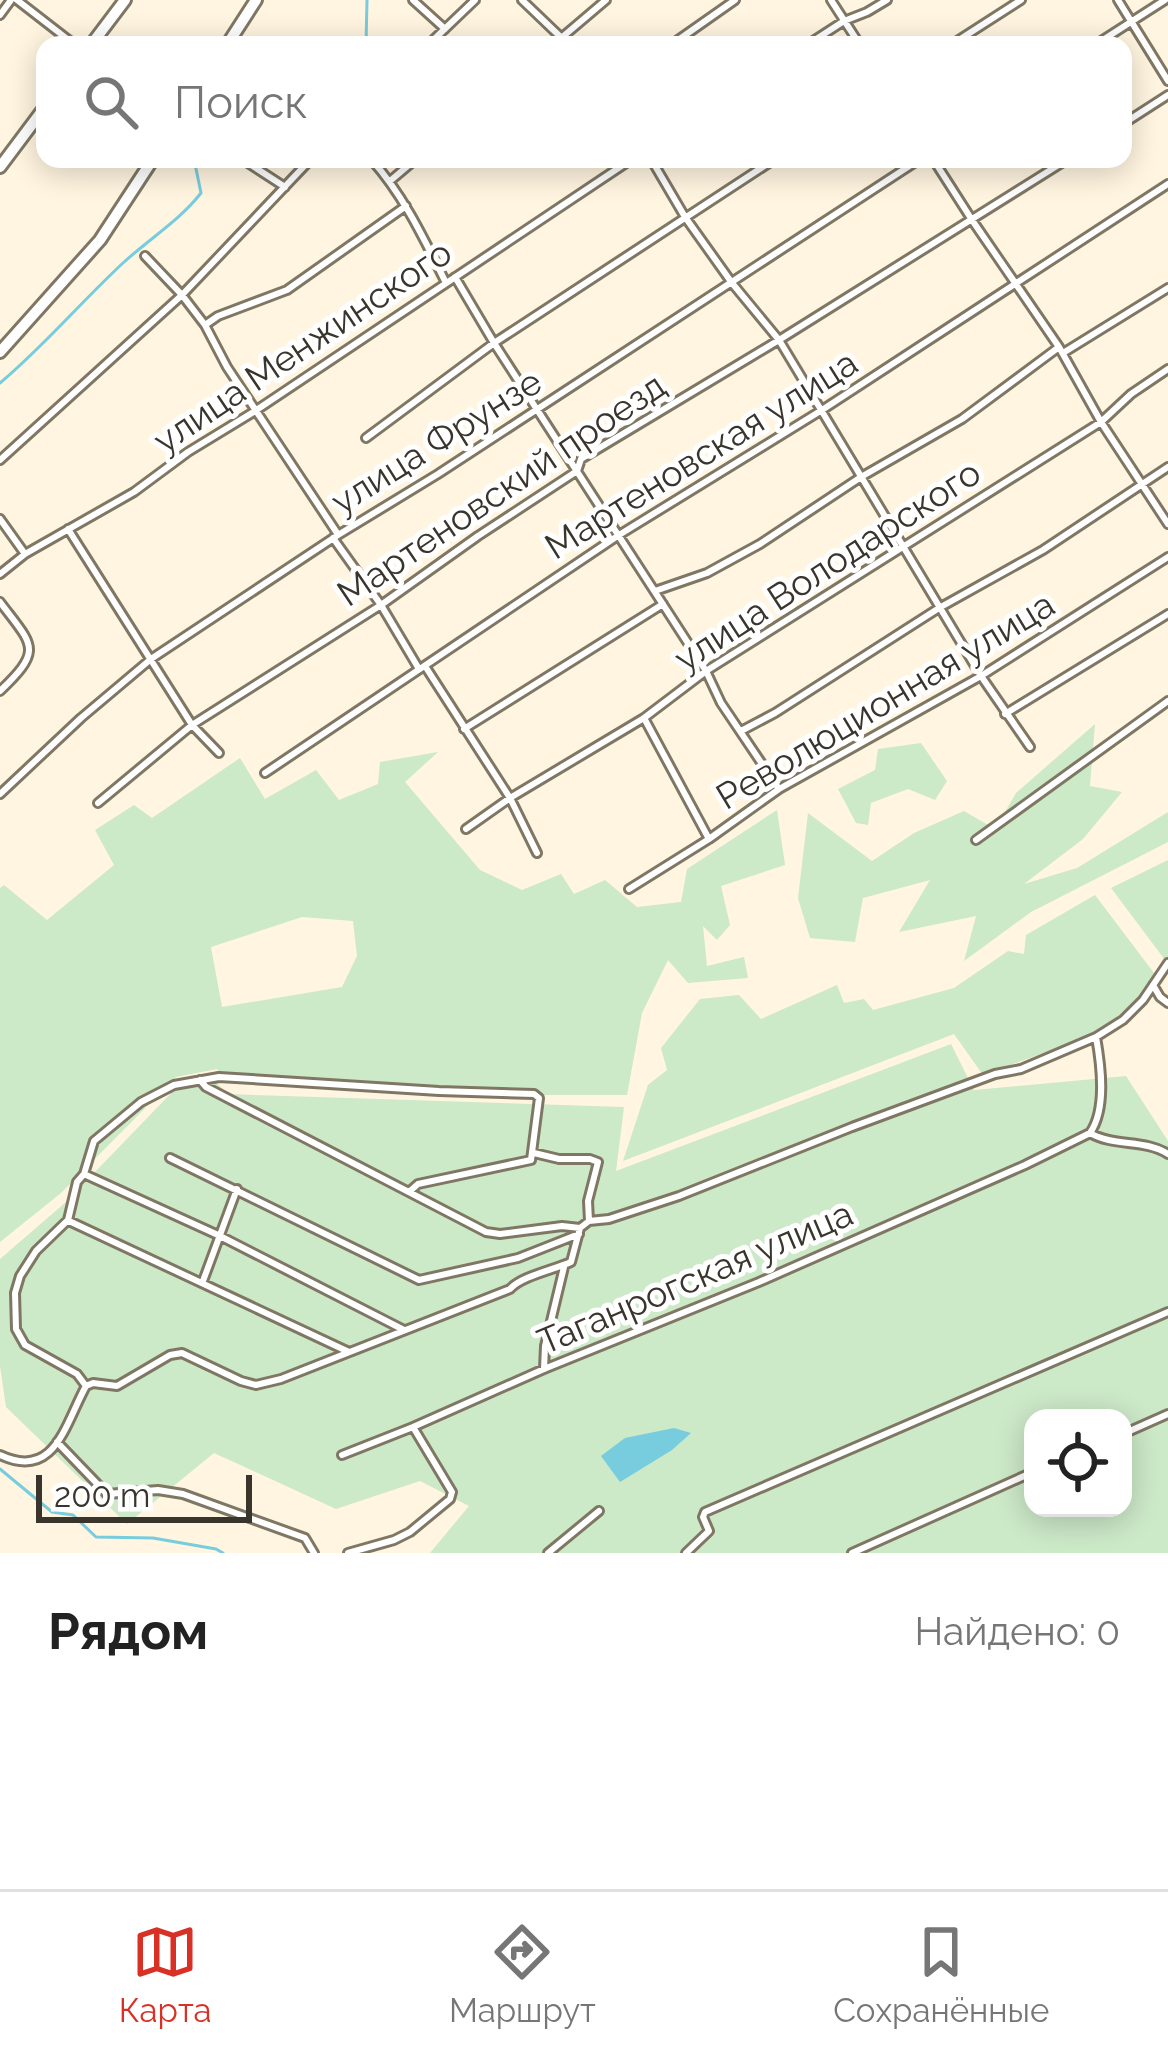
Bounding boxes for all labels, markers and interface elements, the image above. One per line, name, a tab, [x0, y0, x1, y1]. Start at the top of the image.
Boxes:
search box	[36, 36, 1132, 168]
icon: search	[78, 69, 144, 135]
text: Поиск	[174, 76, 308, 129]
street label: улица Менжинского	[145, 231, 459, 461]
street label: Мартеновская улица	[537, 341, 865, 567]
street label: улица Фрунзе	[323, 360, 549, 522]
street label: Мартеновский проезд	[329, 364, 673, 614]
street label: улица Володарского	[666, 450, 988, 680]
street label: Революционная улица	[708, 582, 1062, 818]
street label: Таганрогская улица	[531, 1192, 859, 1362]
map controls	[1024, 1409, 1132, 1517]
button: locate	[1024, 1409, 1132, 1517]
scale bar	[36, 1469, 252, 1522]
text: 200 m	[54, 1476, 150, 1515]
text: Рядом	[48, 1601, 208, 1661]
text: Найдено: 0	[914, 1608, 1120, 1654]
tab: Карта	[119, 1919, 212, 2030]
tab: Маршрут	[449, 1919, 596, 2030]
tab: Сохранённые	[833, 1919, 1049, 2030]

